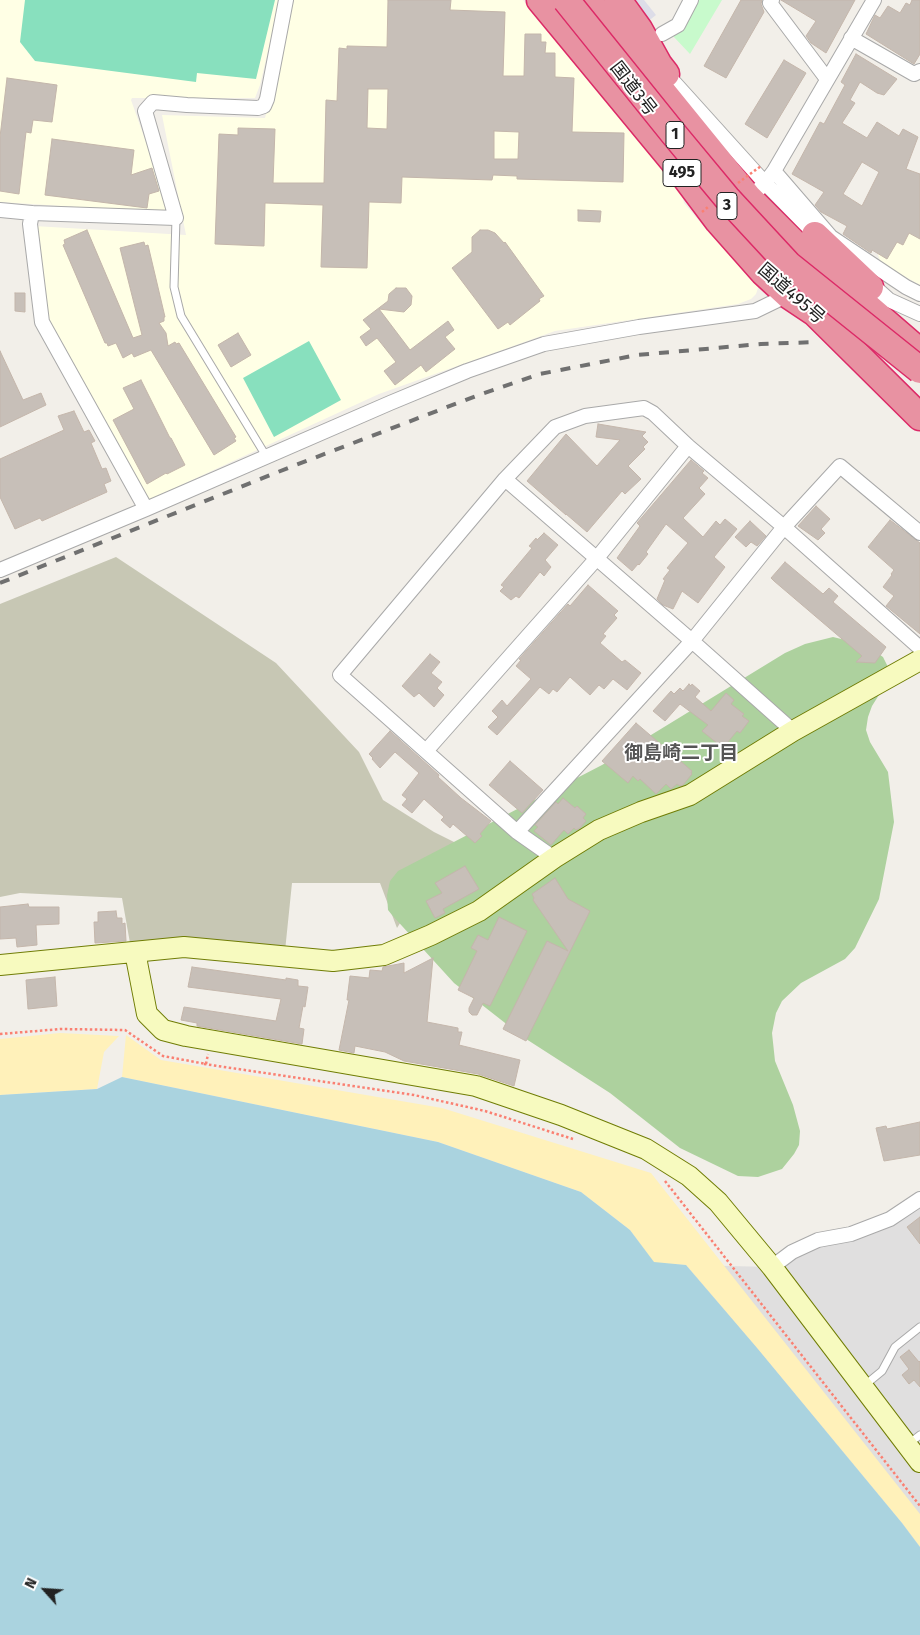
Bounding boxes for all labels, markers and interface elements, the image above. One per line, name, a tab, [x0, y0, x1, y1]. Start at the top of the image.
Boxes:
street label: 国道3号	[605, 58, 661, 120]
road number: 1	[666, 122, 684, 148]
road number: 495	[663, 160, 701, 187]
road number: 3	[717, 192, 737, 220]
street label: 国道495号	[753, 259, 829, 329]
district label: 御島崎二丁目	[624, 743, 738, 765]
north arrow	[20, 1565, 70, 1615]
text: N	[21, 1575, 41, 1591]

